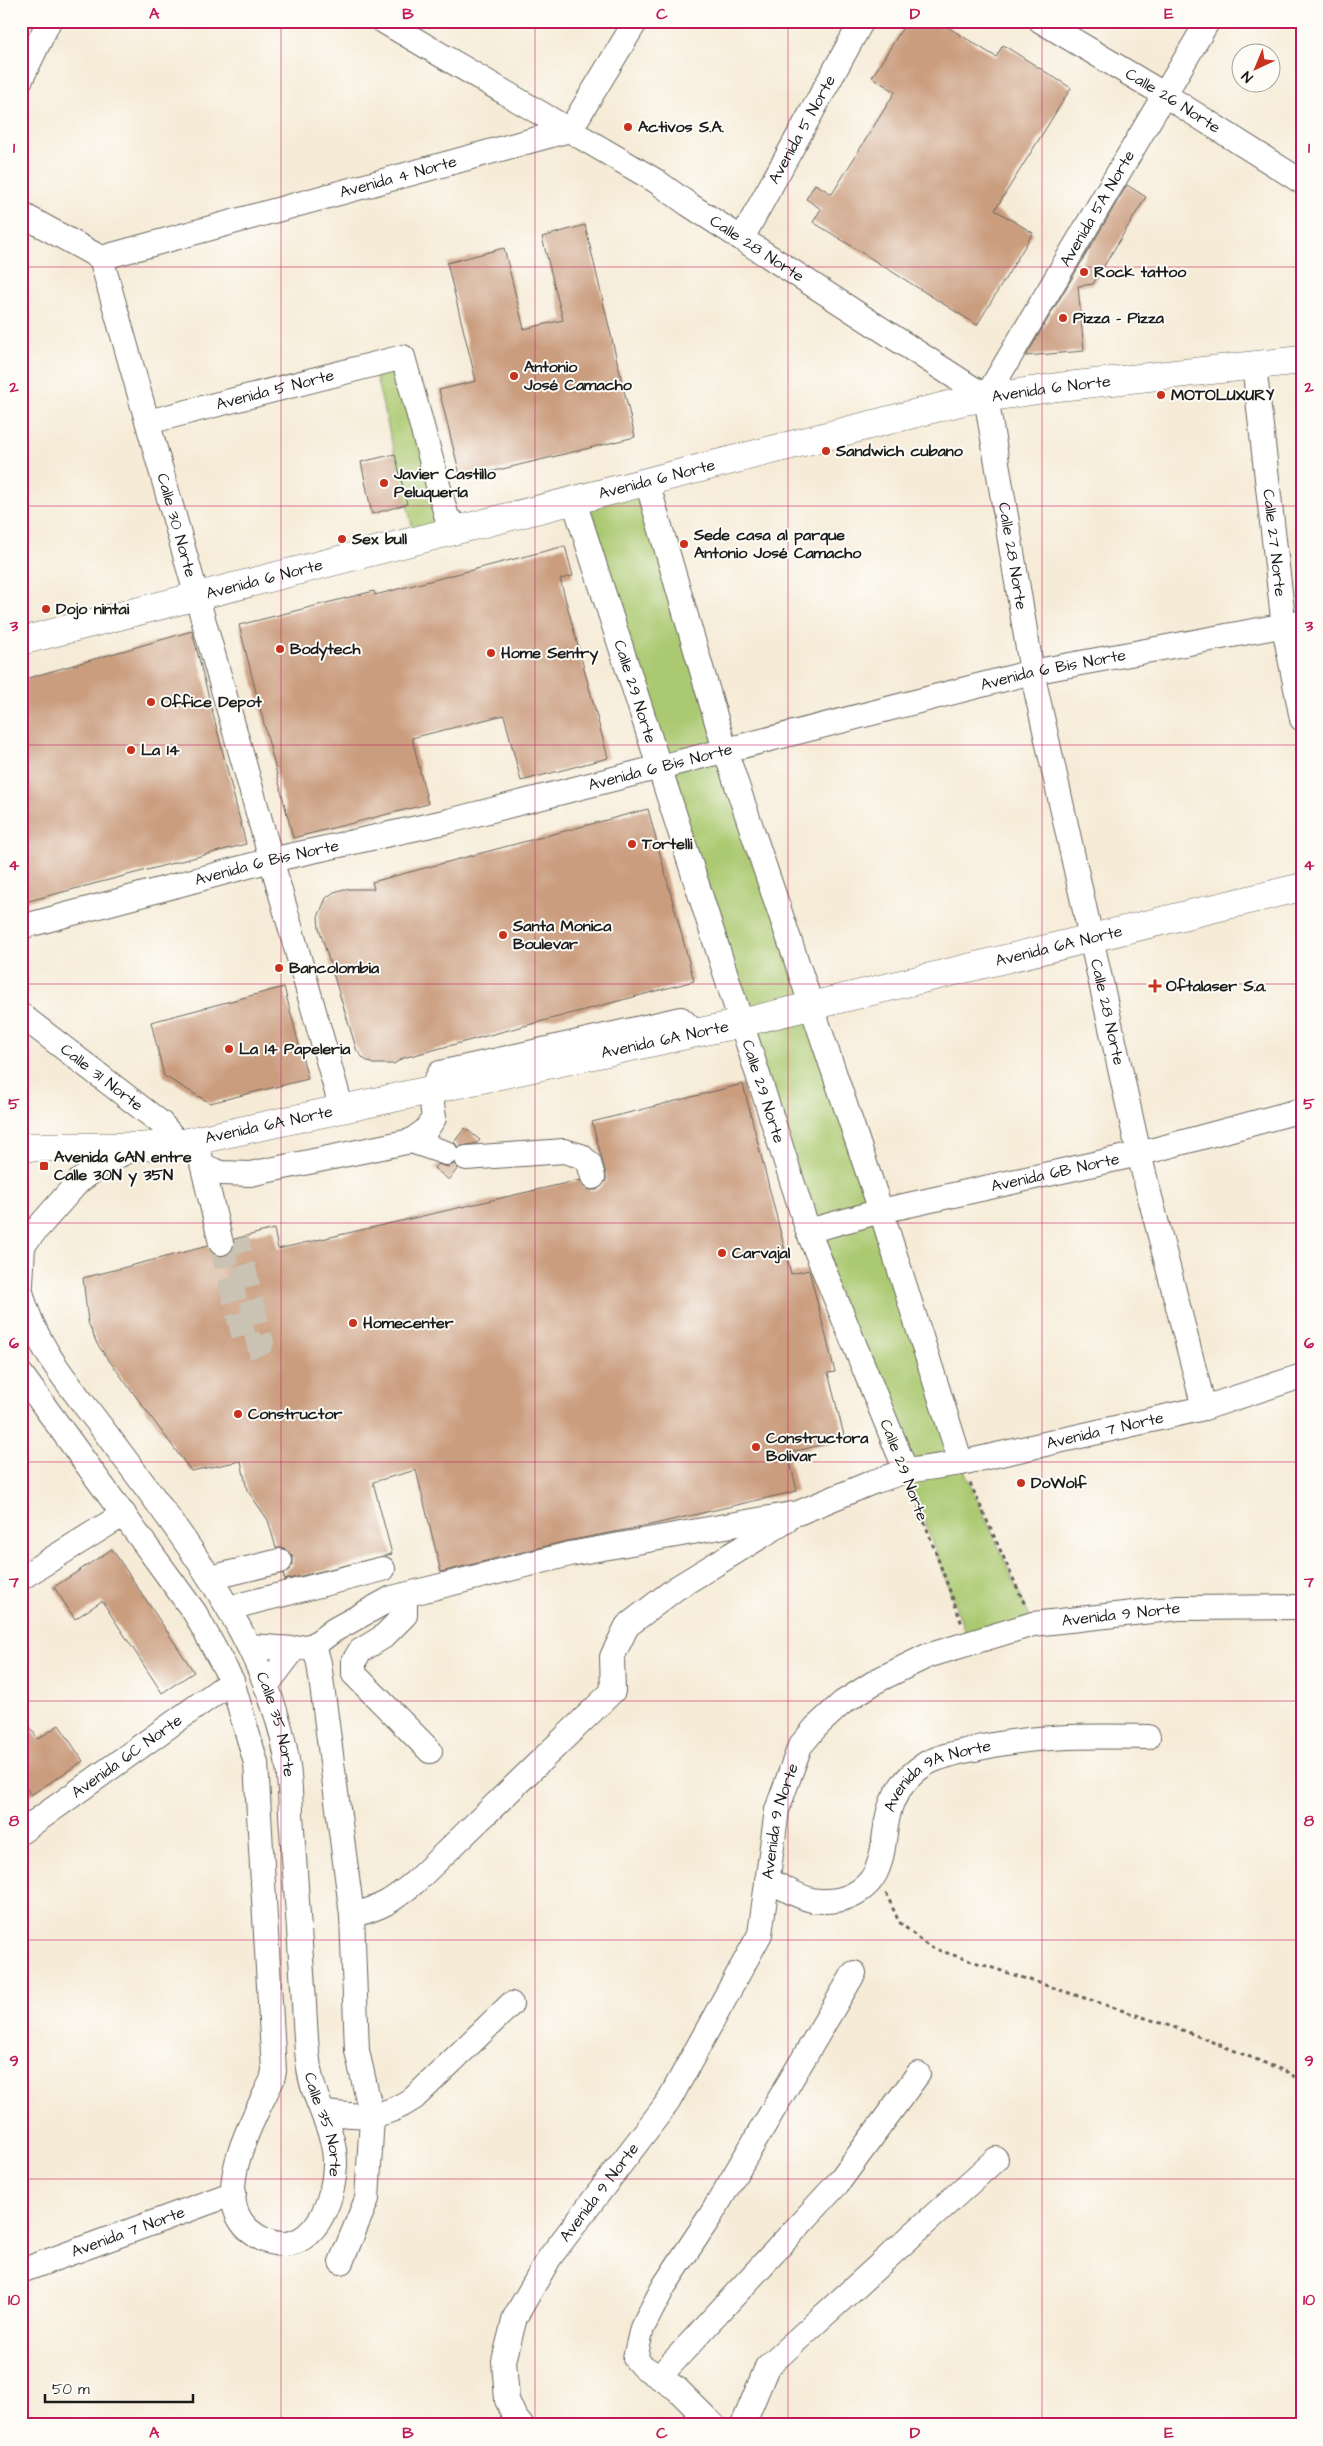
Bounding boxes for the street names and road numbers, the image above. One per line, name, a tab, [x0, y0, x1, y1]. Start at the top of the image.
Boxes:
street label: Calle 26 Norte	[1121, 63, 1225, 139]
street label: Avenida 5 Norte	[763, 71, 841, 188]
street label: Avenida 5A Norte	[1054, 146, 1140, 271]
street label: Avenida 4 Norte	[337, 150, 460, 203]
street label: Calle 28 Norte	[705, 210, 809, 288]
street label: Avenida 5 Norte	[214, 364, 337, 415]
street label: Avenida 6 Norte	[990, 370, 1112, 408]
street label: Avenida 6 Norte	[596, 454, 718, 505]
street label: Calle 30 Norte	[151, 471, 202, 580]
street label: Calle 27 Norte	[1257, 488, 1291, 598]
street label: Calle 28 Norte	[993, 501, 1032, 612]
street label: Avenida 6 Norte	[203, 554, 325, 605]
street label: Calle 29 Norte	[608, 637, 662, 746]
street label: Avenida 6 Bis Norte	[978, 644, 1128, 696]
street label: Avenida 6 Bis Norte	[586, 738, 735, 796]
street label: Avenida 6 Bis Norte	[192, 834, 341, 891]
street label: Avenida 6A Norte	[993, 920, 1125, 972]
street label: Calle 28 Norte	[1085, 957, 1130, 1068]
street label: Avenida 6A Norte	[599, 1015, 731, 1064]
street label: Calle 29 Norte	[736, 1037, 790, 1146]
street label: Calle 31 Norte	[56, 1038, 148, 1116]
street label: Avenida 6A Norte	[203, 1100, 335, 1149]
street label: Avenida 6B Norte	[989, 1148, 1122, 1197]
street label: Avenida 7 Norte	[1044, 1406, 1166, 1454]
street label: Calle 29 Norte	[875, 1416, 934, 1524]
street label: Avenida 9 Norte	[1061, 1597, 1182, 1632]
street label: Calle 35 Norte	[251, 1668, 300, 1778]
street label: Avenida 6C Norte	[67, 1709, 187, 1803]
street label: Avenida 9A Norte	[878, 1735, 993, 1815]
street label: Avenida 9 Norte	[757, 1760, 804, 1881]
street label: Calle 35 Norte	[299, 2070, 346, 2178]
street label: Avenida 9 Norte	[554, 2138, 644, 2246]
street label: Avenida 7 Norte	[68, 2201, 188, 2263]

